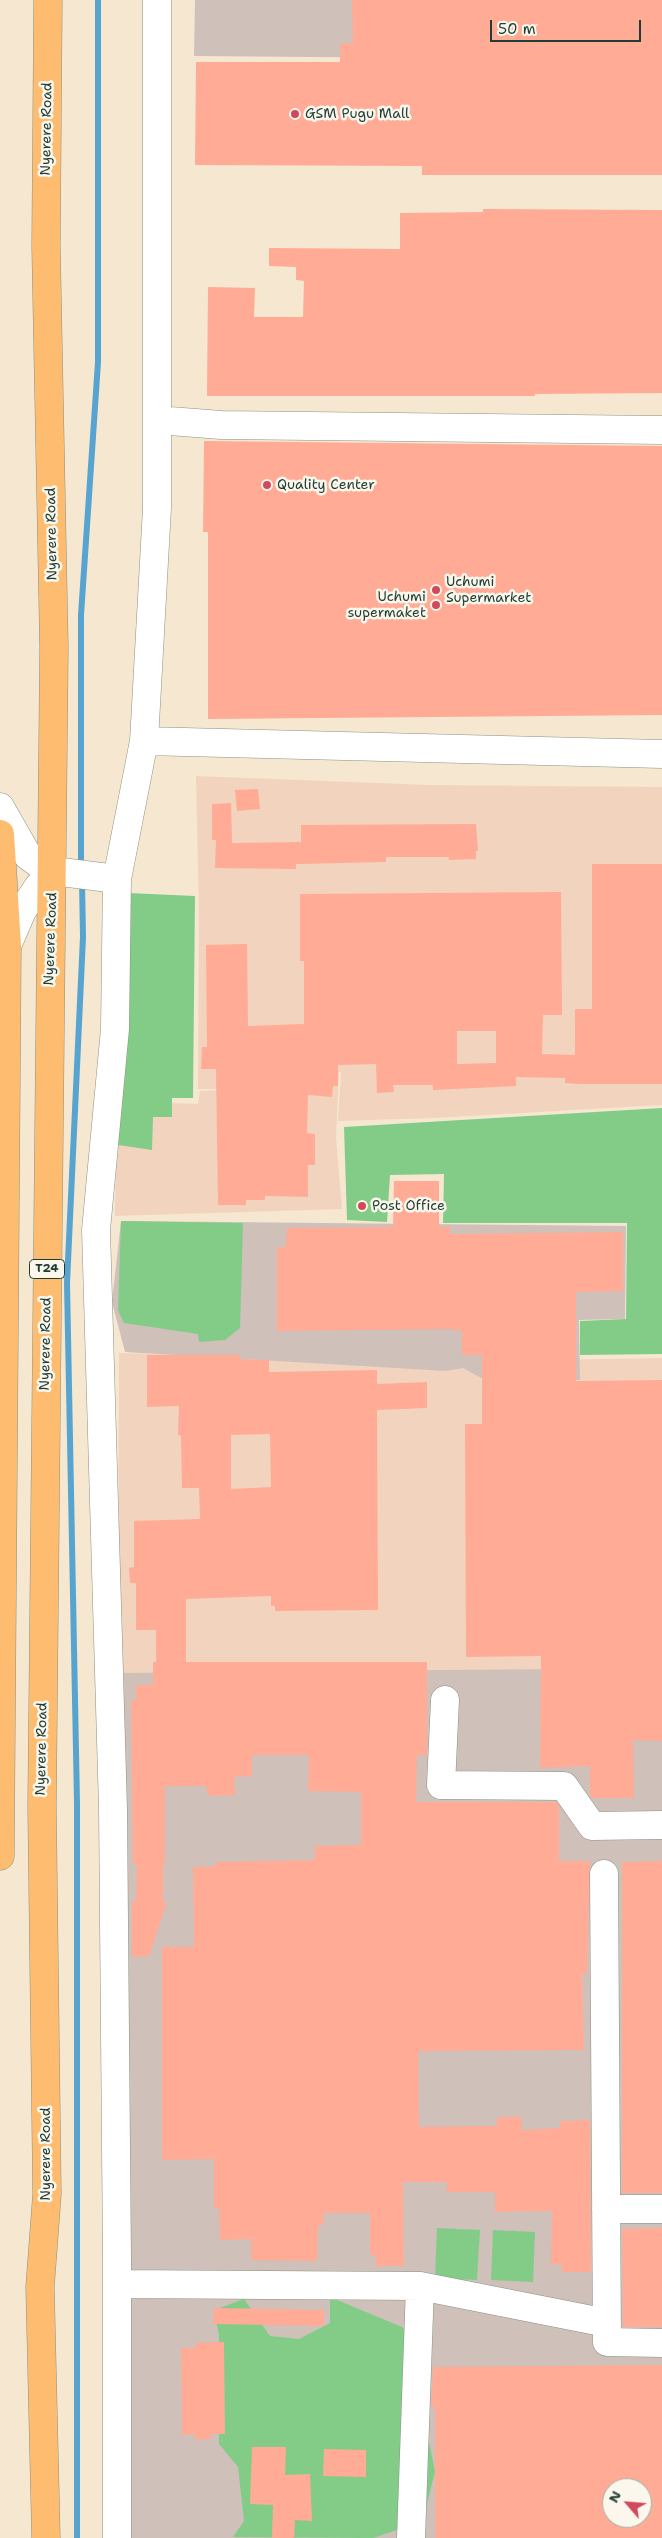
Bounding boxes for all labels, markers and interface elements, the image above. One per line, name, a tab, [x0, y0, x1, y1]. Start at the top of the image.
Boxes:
scale bar	[492, 10, 643, 42]
text: 50 m	[498, 19, 536, 39]
street label: Nyerere Road	[38, 82, 56, 176]
place label: GSM Pugu Mall	[305, 106, 409, 122]
marker: GSM Pugu Mall	[289, 108, 301, 120]
place label: Quality Center	[277, 477, 375, 493]
marker: Quality Center	[261, 479, 273, 491]
street label: Nyerere Road	[43, 487, 61, 581]
place label: Uchumi Supermarket	[446, 574, 531, 606]
marker: Uchumi Supermarket	[430, 584, 442, 596]
place label: Uchumi supermaket	[347, 589, 426, 622]
marker: Uchumi supermaket	[430, 599, 442, 611]
street label: Nyerere Road	[41, 892, 61, 986]
place label: Post Office	[372, 1198, 445, 1214]
marker: Post Office	[356, 1200, 368, 1212]
road number: T24	[30, 1260, 64, 1278]
street label: Nyerere Road	[37, 1297, 55, 1391]
street label: Nyerere Road	[33, 1702, 51, 1796]
street label: Nyerere Road	[38, 2107, 54, 2201]
north arrow	[602, 2478, 652, 2528]
text: N	[604, 2488, 625, 2506]

